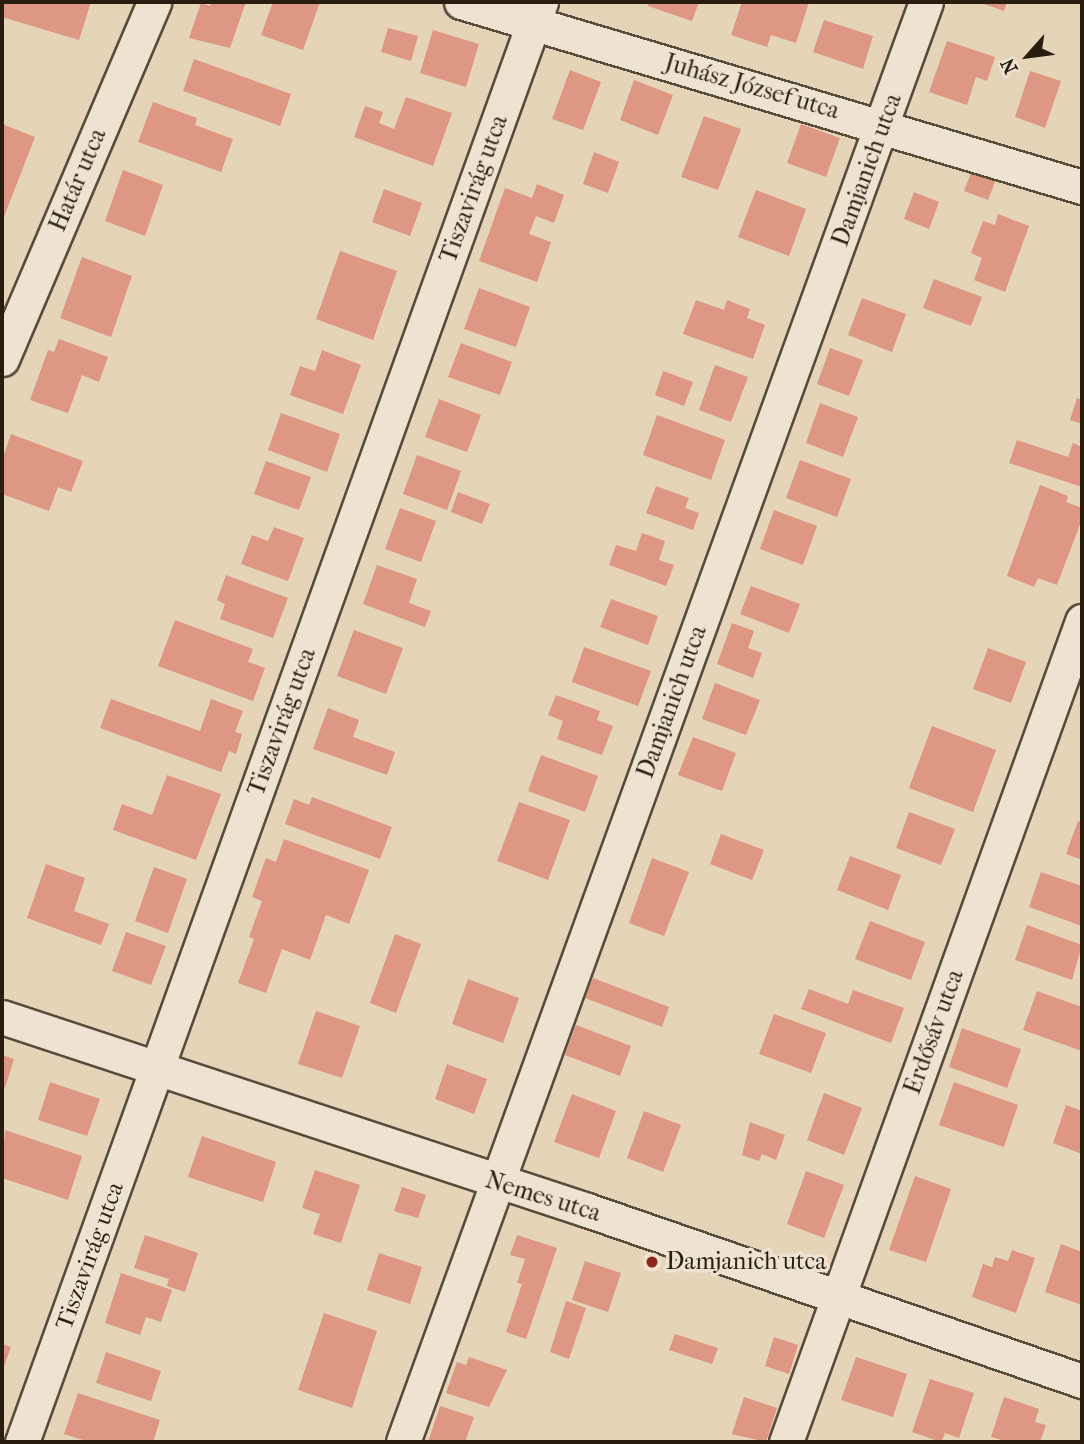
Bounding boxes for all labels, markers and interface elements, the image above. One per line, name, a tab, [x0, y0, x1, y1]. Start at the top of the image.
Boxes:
north arrow	[993, 21, 1063, 91]
street label: Juhász József utca	[661, 48, 843, 126]
text: N	[996, 54, 1023, 77]
street label: Damjanich utca	[826, 90, 908, 250]
street label: Tiszavirág utca	[434, 111, 514, 267]
street label: Határ utca	[43, 124, 113, 236]
street label: Damjanich utca	[631, 622, 713, 782]
street label: Tiszavirág utca	[242, 644, 322, 800]
street label: Erdősáv utca	[898, 966, 970, 1098]
street label: Nemes utca	[482, 1166, 604, 1228]
street label: Tiszavirág utca	[50, 1178, 130, 1334]
place label: Damjanich utca	[666, 1248, 826, 1276]
marker: Damjanich utca	[644, 1254, 660, 1270]

